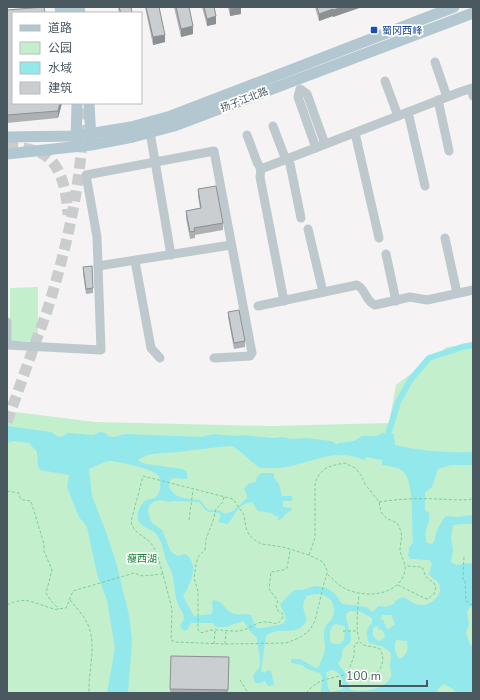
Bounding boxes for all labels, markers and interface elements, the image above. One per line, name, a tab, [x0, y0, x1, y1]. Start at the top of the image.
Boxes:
legend	[12, 12, 142, 104]
text: 道路	[48, 20, 72, 36]
place label: 蜀冈西峰	[382, 24, 423, 38]
marker: 蜀冈西峰	[369, 25, 379, 35]
text: 公园	[48, 40, 72, 56]
text: 水域	[48, 60, 72, 76]
text: 建筑	[48, 80, 72, 96]
street label: 扬子江北路	[219, 84, 270, 115]
park label: 瘦西湖	[127, 552, 157, 566]
scale bar	[340, 662, 427, 688]
text: 100 m	[346, 668, 381, 684]

